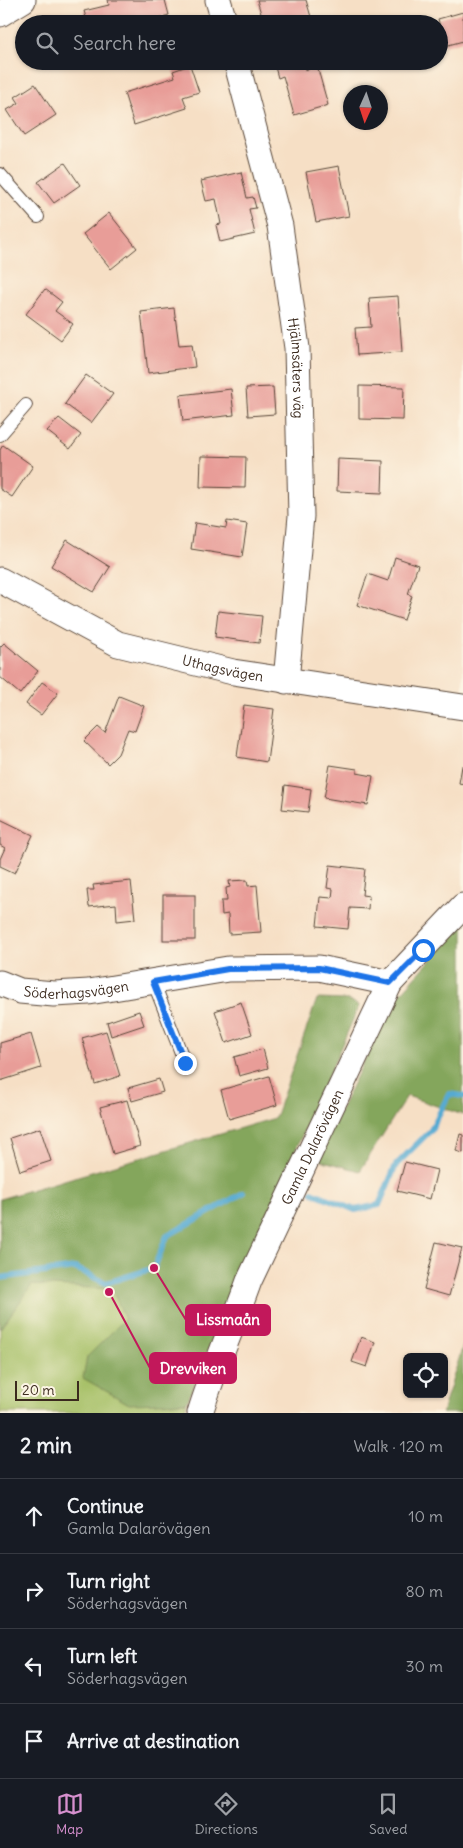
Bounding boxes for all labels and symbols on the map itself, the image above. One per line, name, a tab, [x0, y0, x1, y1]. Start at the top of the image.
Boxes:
north arrow	[343, 85, 388, 130]
street label: Hjälmsäters väg	[284, 317, 308, 419]
street label: Uthagsvägen	[180, 651, 265, 686]
route start	[412, 939, 435, 962]
street label: Söderhagsvägen	[23, 977, 130, 1003]
route end	[174, 1052, 197, 1075]
street label: Gamla Dalarövägen	[277, 1086, 347, 1208]
callout: Lissmaån	[186, 1305, 270, 1335]
text: Lissmaån	[196, 1310, 260, 1329]
callout: Drevviken	[150, 1353, 236, 1383]
text: Drevviken	[160, 1359, 227, 1378]
scale bar	[15, 1378, 79, 1401]

